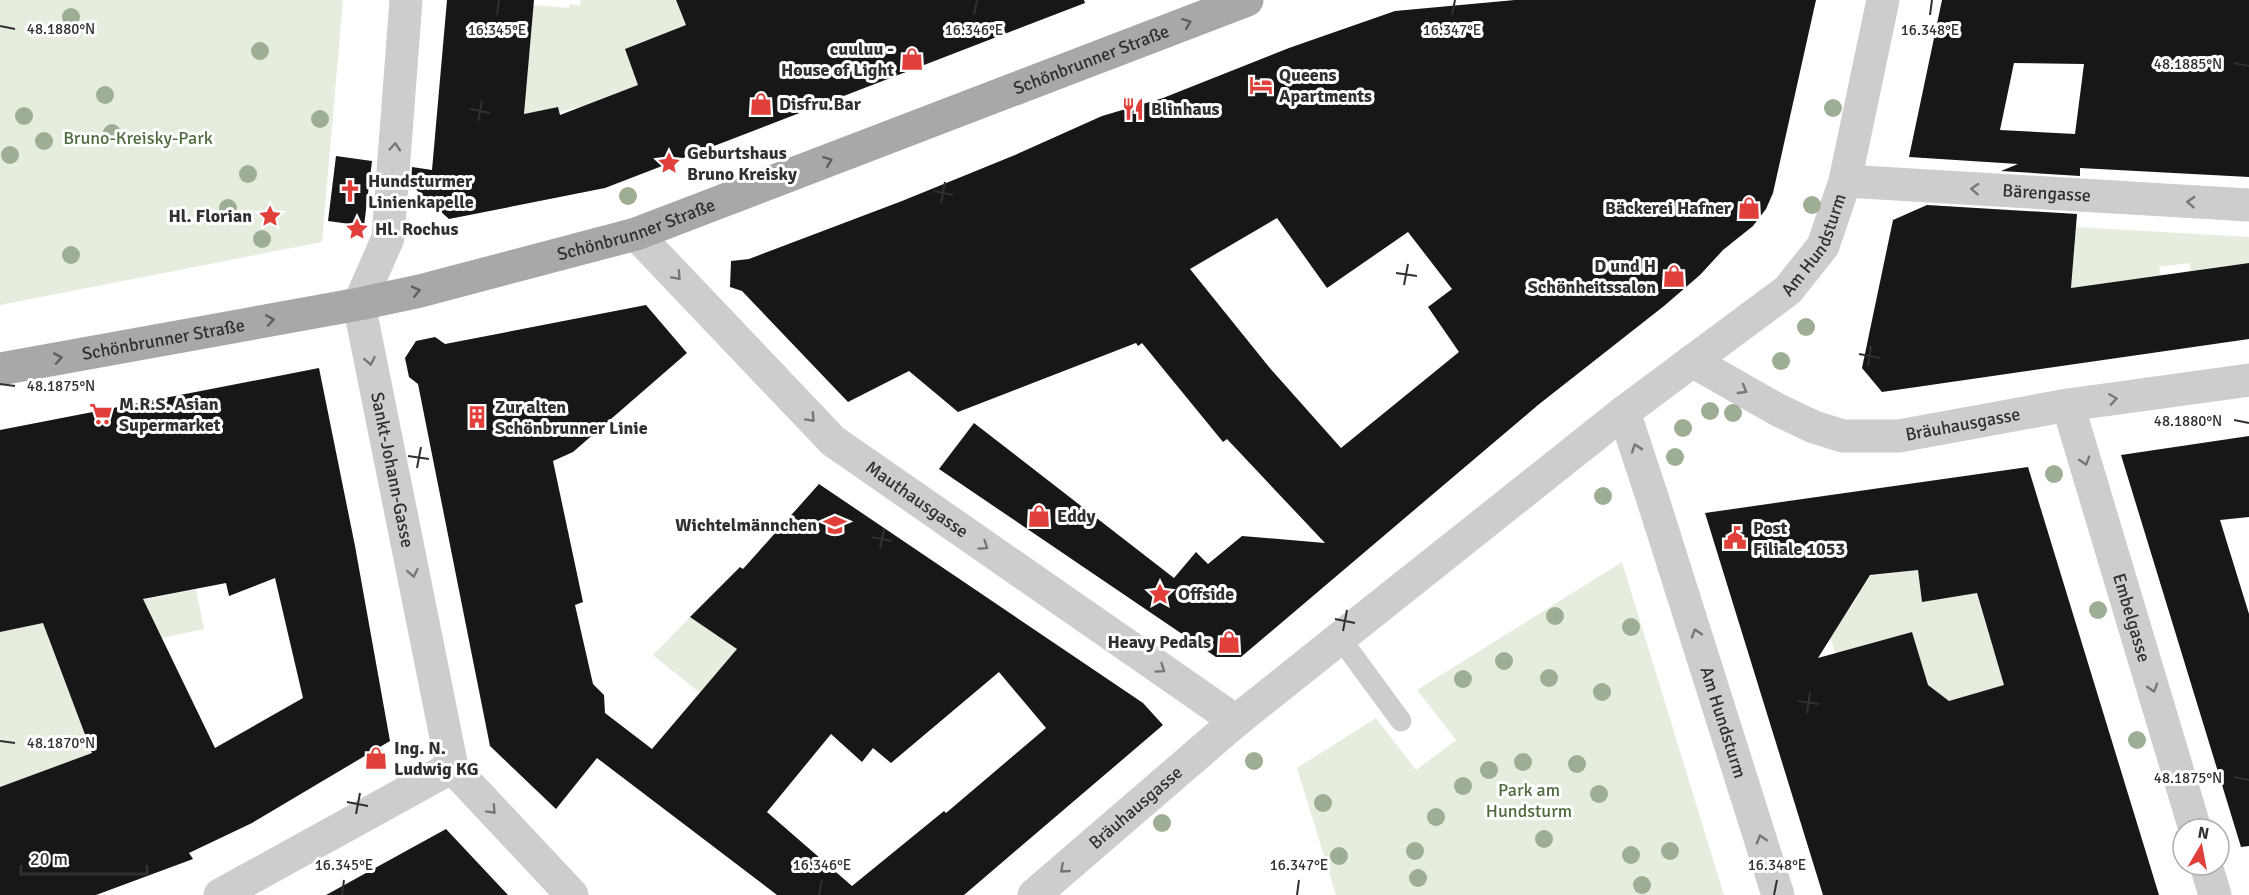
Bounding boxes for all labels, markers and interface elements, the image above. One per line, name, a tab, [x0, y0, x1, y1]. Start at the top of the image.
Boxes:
one-way arrow	[1181, 18, 1192, 30]
text: 48.1880°N	[27, 20, 95, 38]
street label: Schönbrunner Straße	[1010, 20, 1172, 99]
text: 16.345°E	[468, 21, 526, 39]
text: 16.346°E	[945, 21, 1003, 39]
text: 16.347°E	[1423, 21, 1481, 39]
text: 16.348°E	[1901, 21, 1959, 39]
place label: cuuluu - House of Light	[781, 38, 894, 81]
shop icon: cuuluu - House of Light	[899, 46, 925, 72]
text: 48.1885°N	[2154, 55, 2222, 73]
place label: Queens Apartments	[1279, 64, 1372, 107]
hotel icon: Queens Apartments	[1248, 72, 1274, 98]
shop icon: Disfru.Bar	[748, 91, 774, 117]
place label: Disfru.Bar	[779, 93, 862, 115]
restaurant icon: Blinhaus	[1120, 96, 1146, 122]
place label: Blinhaus	[1151, 98, 1220, 120]
park label: Bruno-Kreisky-Park	[63, 127, 213, 149]
one-way arrow	[388, 142, 401, 151]
place label: Geburtshaus Bruno Kreisky	[687, 142, 797, 185]
place icon: Geburtshaus Bruno Kreisky	[656, 150, 682, 176]
one-way arrow	[823, 155, 833, 168]
place label: Hundsturmer Linienkapelle	[368, 170, 474, 213]
church icon: Hundsturmer Linienkapelle	[337, 178, 363, 204]
street label: Bärengasse	[2002, 179, 2092, 207]
one-way arrow	[1970, 182, 1979, 195]
street label: Am Hundsturm	[1776, 191, 1851, 301]
street label: Schönbrunner Straße	[555, 194, 718, 265]
shop icon: Bäckerei Hafner	[1736, 195, 1762, 221]
one-way arrow	[2186, 196, 2195, 209]
place label: Bäckerei Hafner	[1605, 197, 1732, 219]
place icon: Hl. Florian	[257, 203, 283, 229]
place label: Hl. Florian	[168, 205, 252, 227]
place icon: Hl. Rochus	[344, 216, 370, 242]
place label: Hl. Rochus	[375, 218, 458, 240]
place label: D und H Schönheitssalon	[1528, 255, 1656, 298]
shop icon: D und H Schönheitssalon	[1661, 263, 1687, 289]
one-way arrow	[669, 269, 680, 280]
one-way arrow	[411, 286, 421, 299]
street label: Schönbrunner Straße	[80, 314, 246, 365]
one-way arrow	[265, 314, 275, 327]
one-way arrow	[53, 353, 62, 365]
one-way arrow	[363, 356, 376, 366]
text: 48.1875°N	[27, 377, 95, 395]
one-way arrow	[1737, 382, 1747, 394]
street label: Sankt-Johann-Gasse	[366, 390, 419, 550]
place label: M.R.S. Asian Supermarket	[119, 393, 221, 436]
one-way arrow	[2109, 393, 2118, 405]
place label: Zur alten Schönbrunner Linie	[495, 396, 648, 439]
supermarket icon: M.R.S. Asian Supermarket	[88, 401, 114, 427]
street label: Bräuhausgasse	[1904, 403, 2022, 446]
building icon: Zur alten Schönbrunner Linie	[464, 404, 490, 430]
one-way arrow	[804, 411, 815, 421]
text: 48.1880°N	[2154, 412, 2222, 430]
one-way arrow	[1630, 443, 1643, 454]
one-way arrow	[2078, 455, 2090, 466]
street label: Mauthausgasse	[861, 456, 973, 543]
shop icon: Eddy	[1026, 503, 1052, 529]
place label: Eddy	[1057, 505, 1096, 527]
school or university icon: Wichtelmännchen	[822, 512, 848, 538]
place label: Wichtelmännchen	[675, 514, 817, 536]
place label: Post Filiale 1053	[1753, 517, 1845, 560]
public building icon: Post Filiale 1053	[1722, 525, 1748, 551]
one-way arrow	[977, 539, 988, 550]
one-way arrow	[406, 568, 419, 578]
street label: Embelgasse	[2108, 571, 2155, 665]
place icon: Offside	[1147, 581, 1173, 607]
place label: Offside	[1178, 583, 1234, 605]
one-way arrow	[1691, 628, 1703, 639]
shop icon: Heavy Pedals	[1216, 629, 1242, 655]
place label: Heavy Pedals	[1108, 631, 1211, 653]
one-way arrow	[1155, 662, 1166, 673]
street label: Am Hundsturm	[1695, 664, 1751, 781]
one-way arrow	[2146, 682, 2158, 693]
text: 48.1870°N	[27, 734, 95, 752]
place label: Ing. N. Ludwig KG	[394, 737, 479, 780]
shop icon: Ing. N. Ludwig KG	[363, 745, 389, 771]
street label: Bräuhausgasse	[1084, 761, 1187, 854]
text: 48.1875°N	[2154, 769, 2222, 787]
park label: Park am Hundsturm	[1486, 779, 1572, 822]
one-way arrow	[484, 803, 495, 814]
north arrow	[2171, 817, 2231, 877]
text: N	[2196, 822, 2211, 844]
one-way arrow	[1756, 834, 1768, 845]
scale bar	[21, 838, 147, 876]
text: 20 m	[30, 848, 68, 870]
text: 16.345°E	[315, 856, 373, 874]
text: 16.346°E	[793, 856, 851, 874]
text: 16.347°E	[1270, 856, 1328, 874]
text: 16.348°E	[1748, 856, 1806, 874]
one-way arrow	[1060, 862, 1071, 873]

